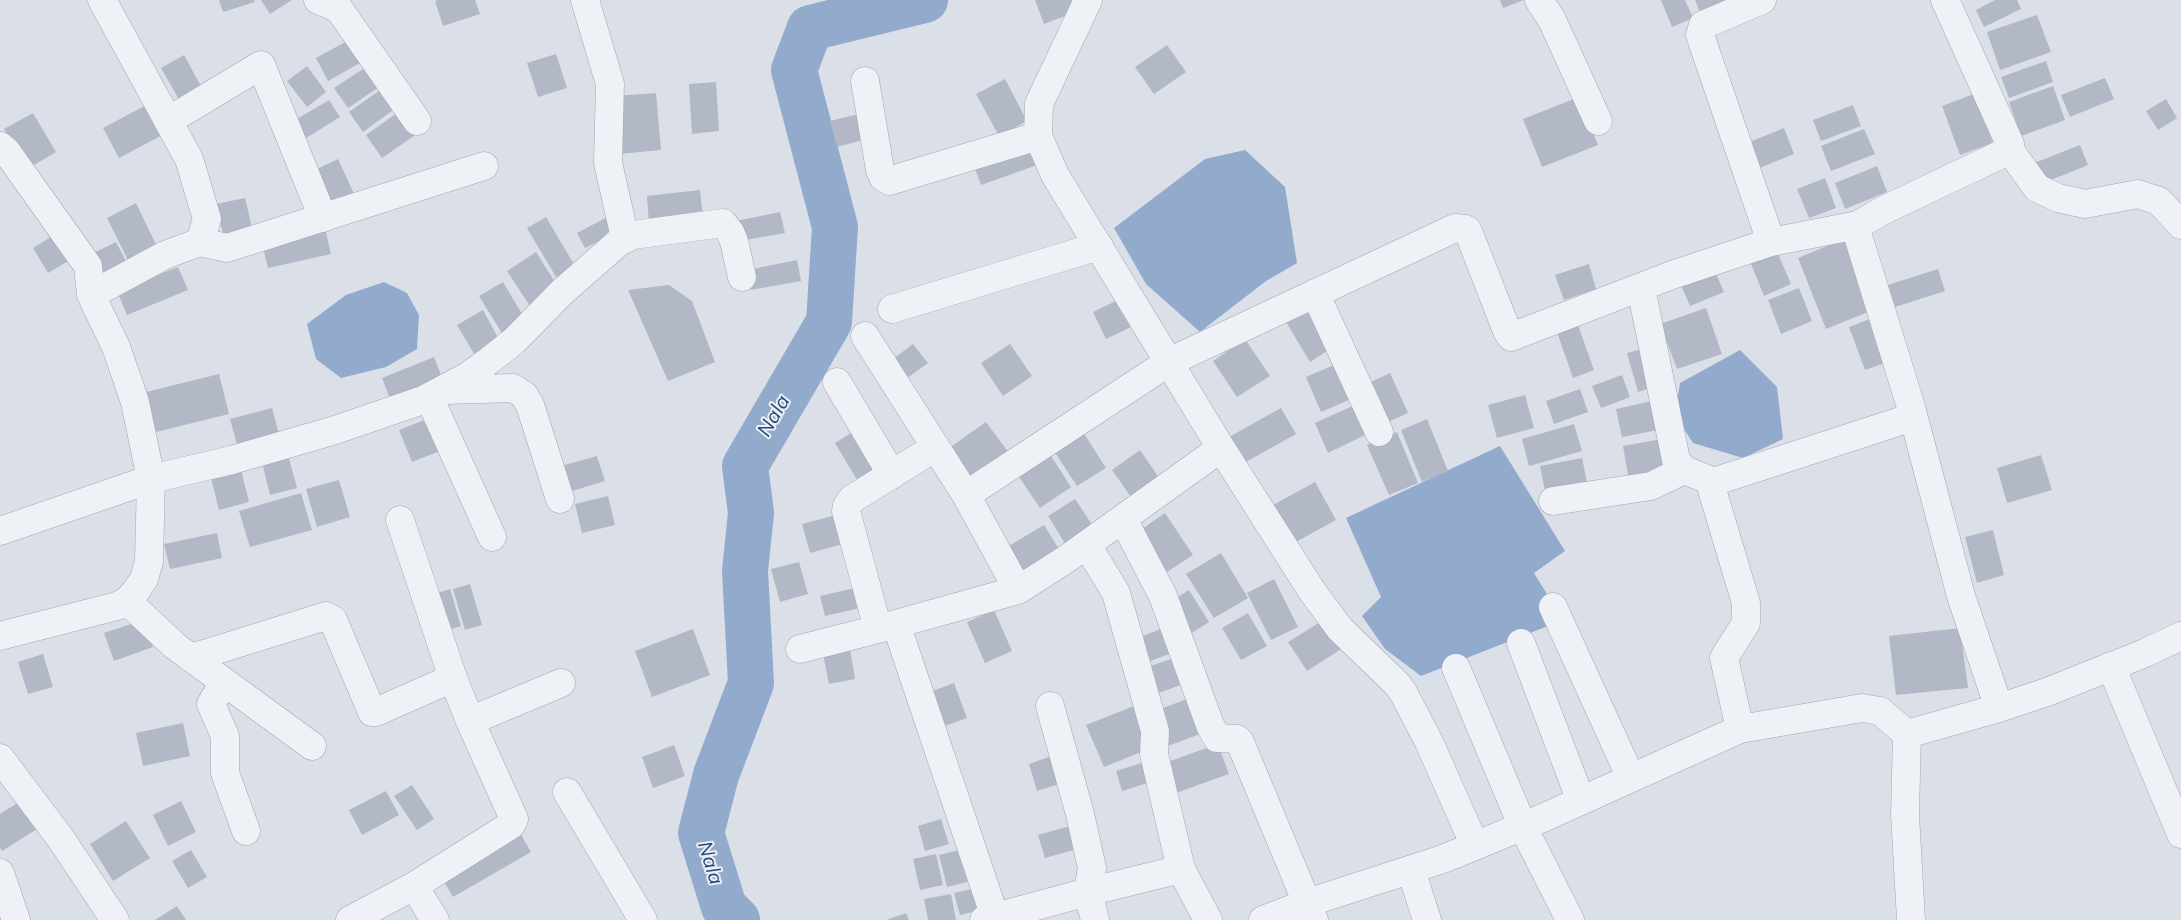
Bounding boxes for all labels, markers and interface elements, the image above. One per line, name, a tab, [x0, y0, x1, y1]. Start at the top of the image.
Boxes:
water label: Nala	[753, 391, 795, 441]
water label: Nala	[692, 839, 728, 887]

